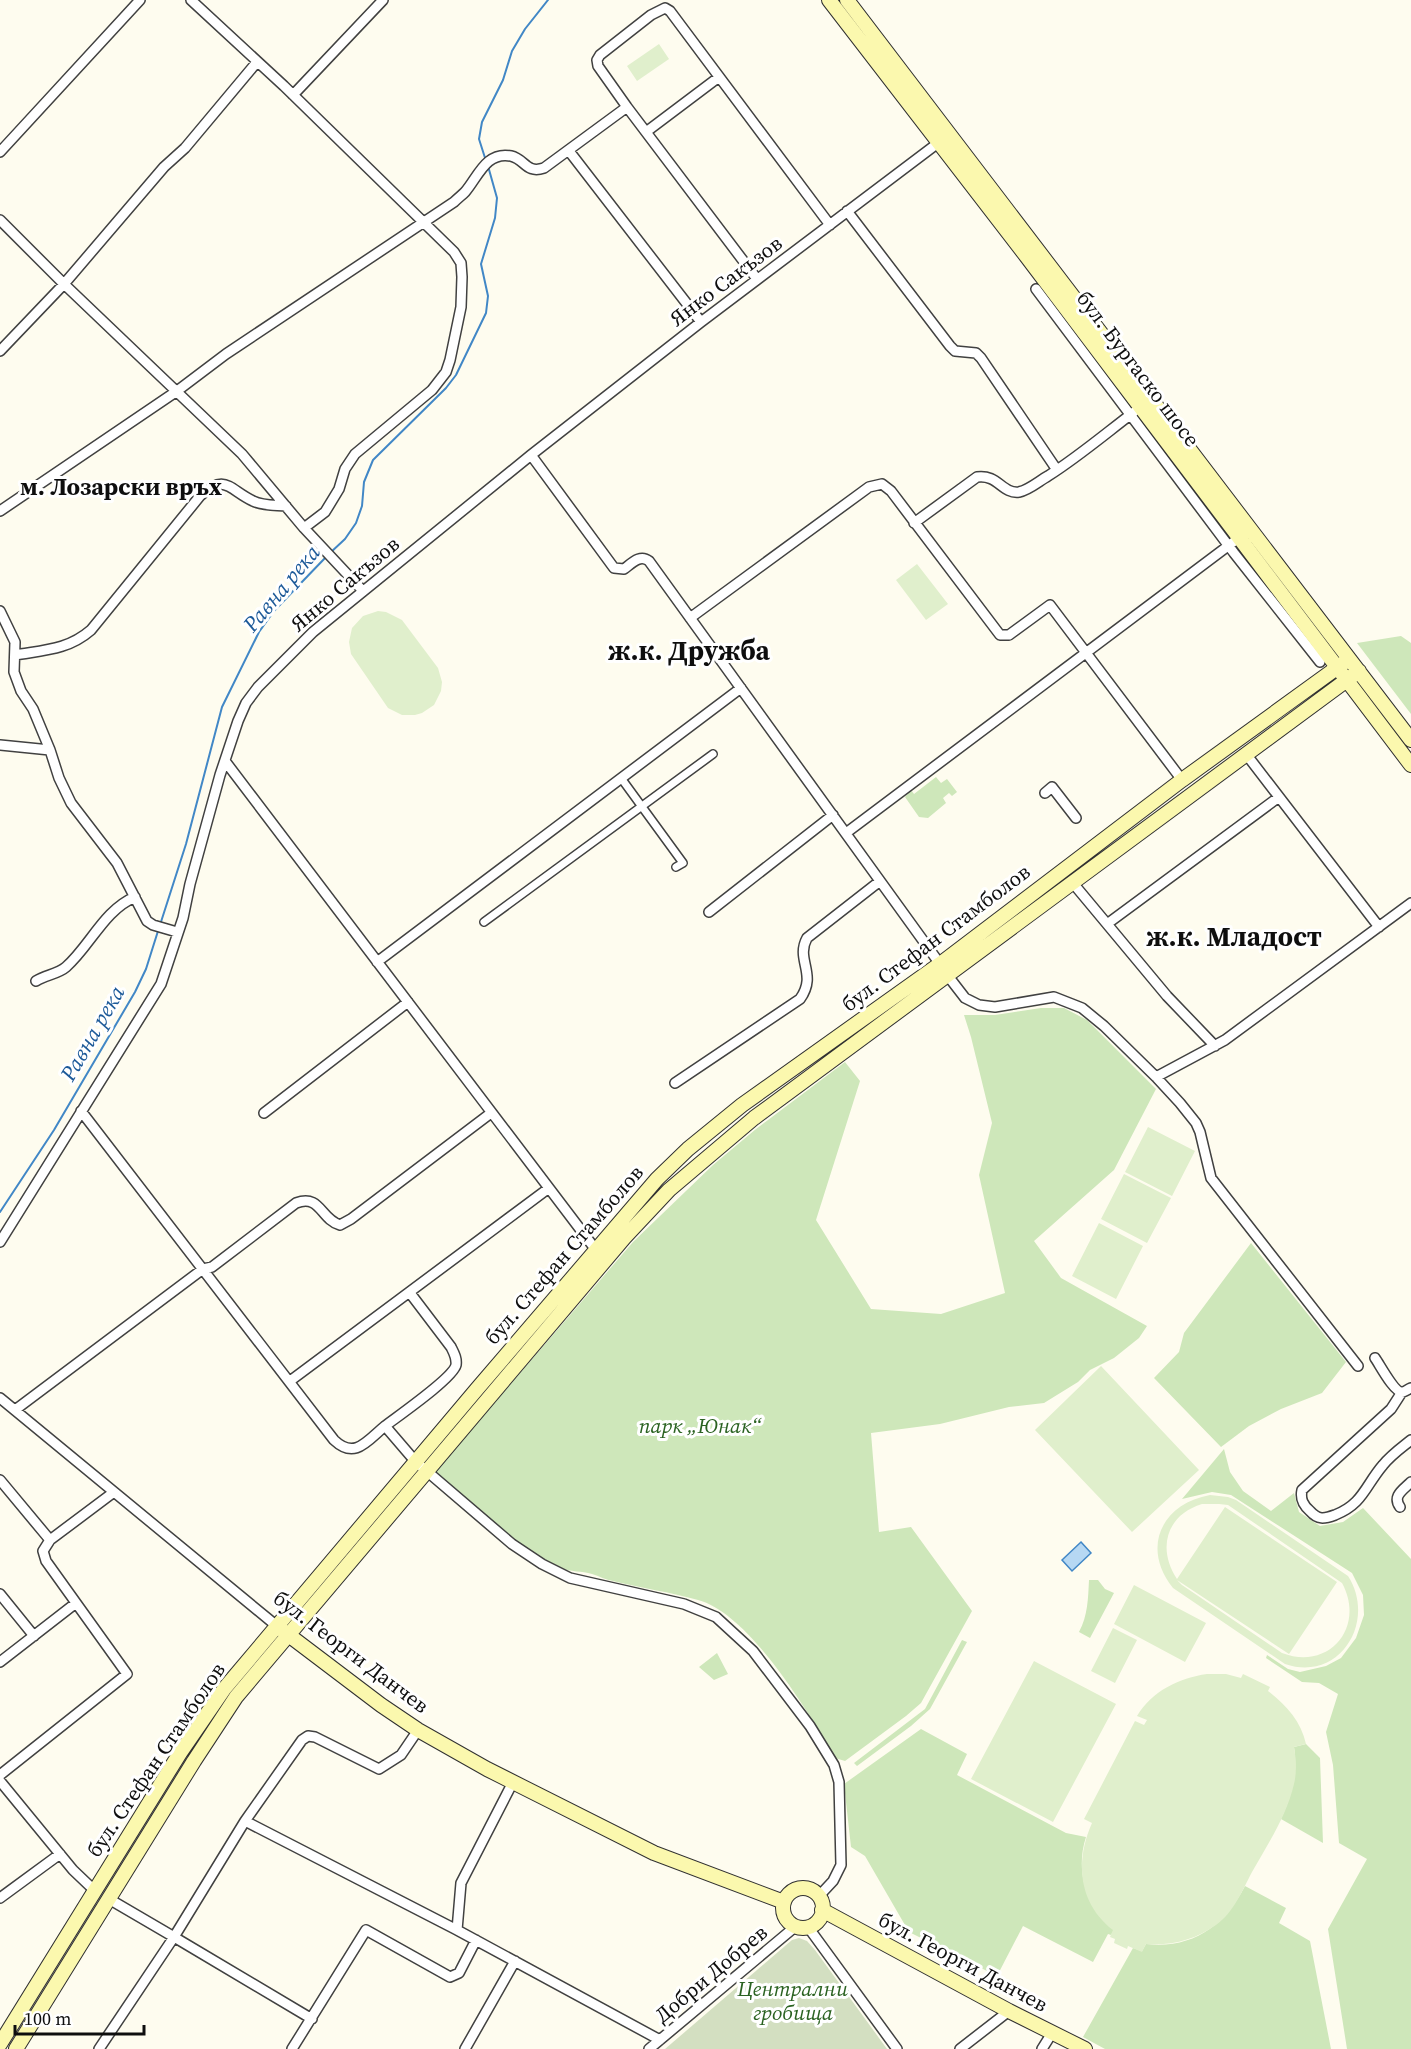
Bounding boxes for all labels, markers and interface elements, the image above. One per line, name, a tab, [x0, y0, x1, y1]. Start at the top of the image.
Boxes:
street label: Янко Сакъзов	[663, 229, 788, 332]
street label: бул. Бургаско шосе	[1070, 285, 1207, 453]
district label: м. Лозарски връх	[20, 470, 223, 503]
street label: Янко Сакъзов	[284, 529, 405, 638]
water label: Равна река	[235, 537, 327, 639]
district label: ж.к. Дружба	[608, 632, 771, 669]
street label: бул. Стефан Стамболов	[836, 857, 1036, 1018]
district label: ж.к. Младост	[1146, 918, 1322, 955]
water label: Равна река	[52, 979, 132, 1087]
street label: бул. Стефан Стамболов	[478, 1159, 650, 1351]
park label: парк „Юнак“	[639, 1411, 762, 1440]
street label: бул. Георги Данчев	[268, 1584, 435, 1720]
street label: бул. Стефан Стамболов	[80, 1657, 232, 1863]
street label: бул. Георги Данчев	[874, 1905, 1053, 2018]
street label: Добри Добрев	[648, 1918, 773, 2029]
park label: Централни гробища	[737, 1974, 848, 2027]
scale bar	[15, 1998, 144, 2036]
text: 100 m	[24, 2006, 71, 2031]

